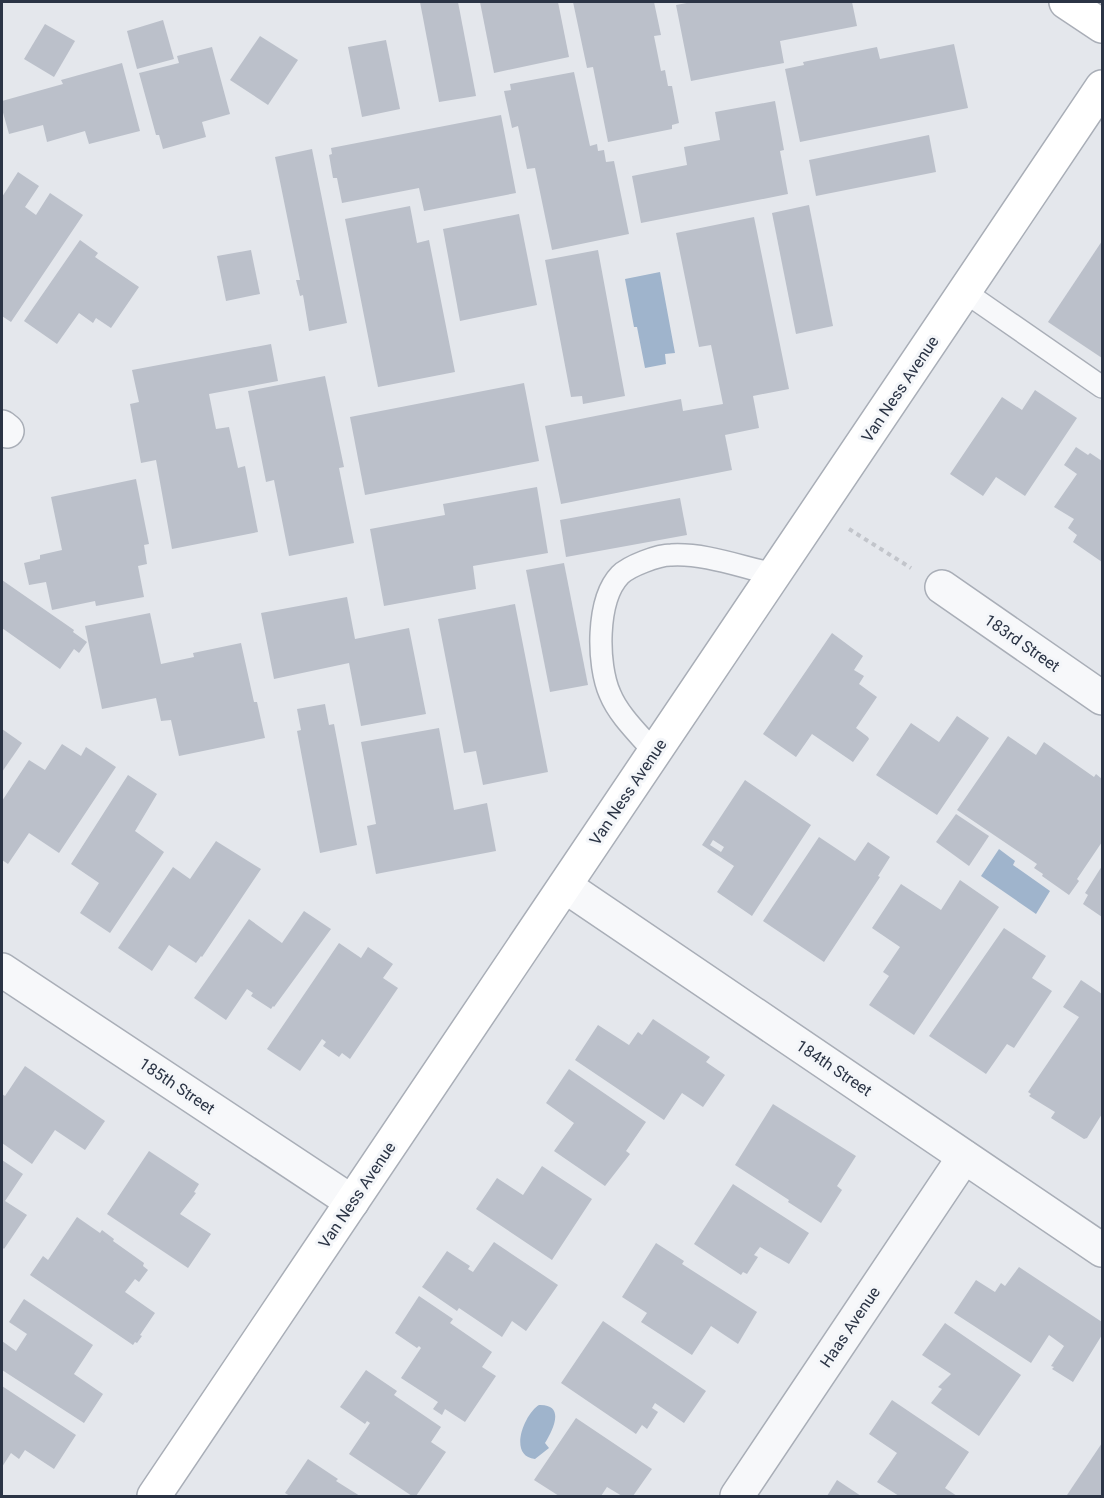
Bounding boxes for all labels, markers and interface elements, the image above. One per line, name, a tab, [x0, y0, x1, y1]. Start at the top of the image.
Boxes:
street label: Van Ness Avenue	[857, 332, 943, 446]
street label: 183rd Street	[981, 610, 1063, 676]
street label: Van Ness Avenue	[585, 735, 671, 849]
street label: 184th Street	[793, 1036, 875, 1100]
street label: 185th Street	[136, 1054, 218, 1118]
street label: Van Ness Avenue	[314, 1138, 400, 1252]
street label: Haas Avenue	[816, 1283, 884, 1371]

